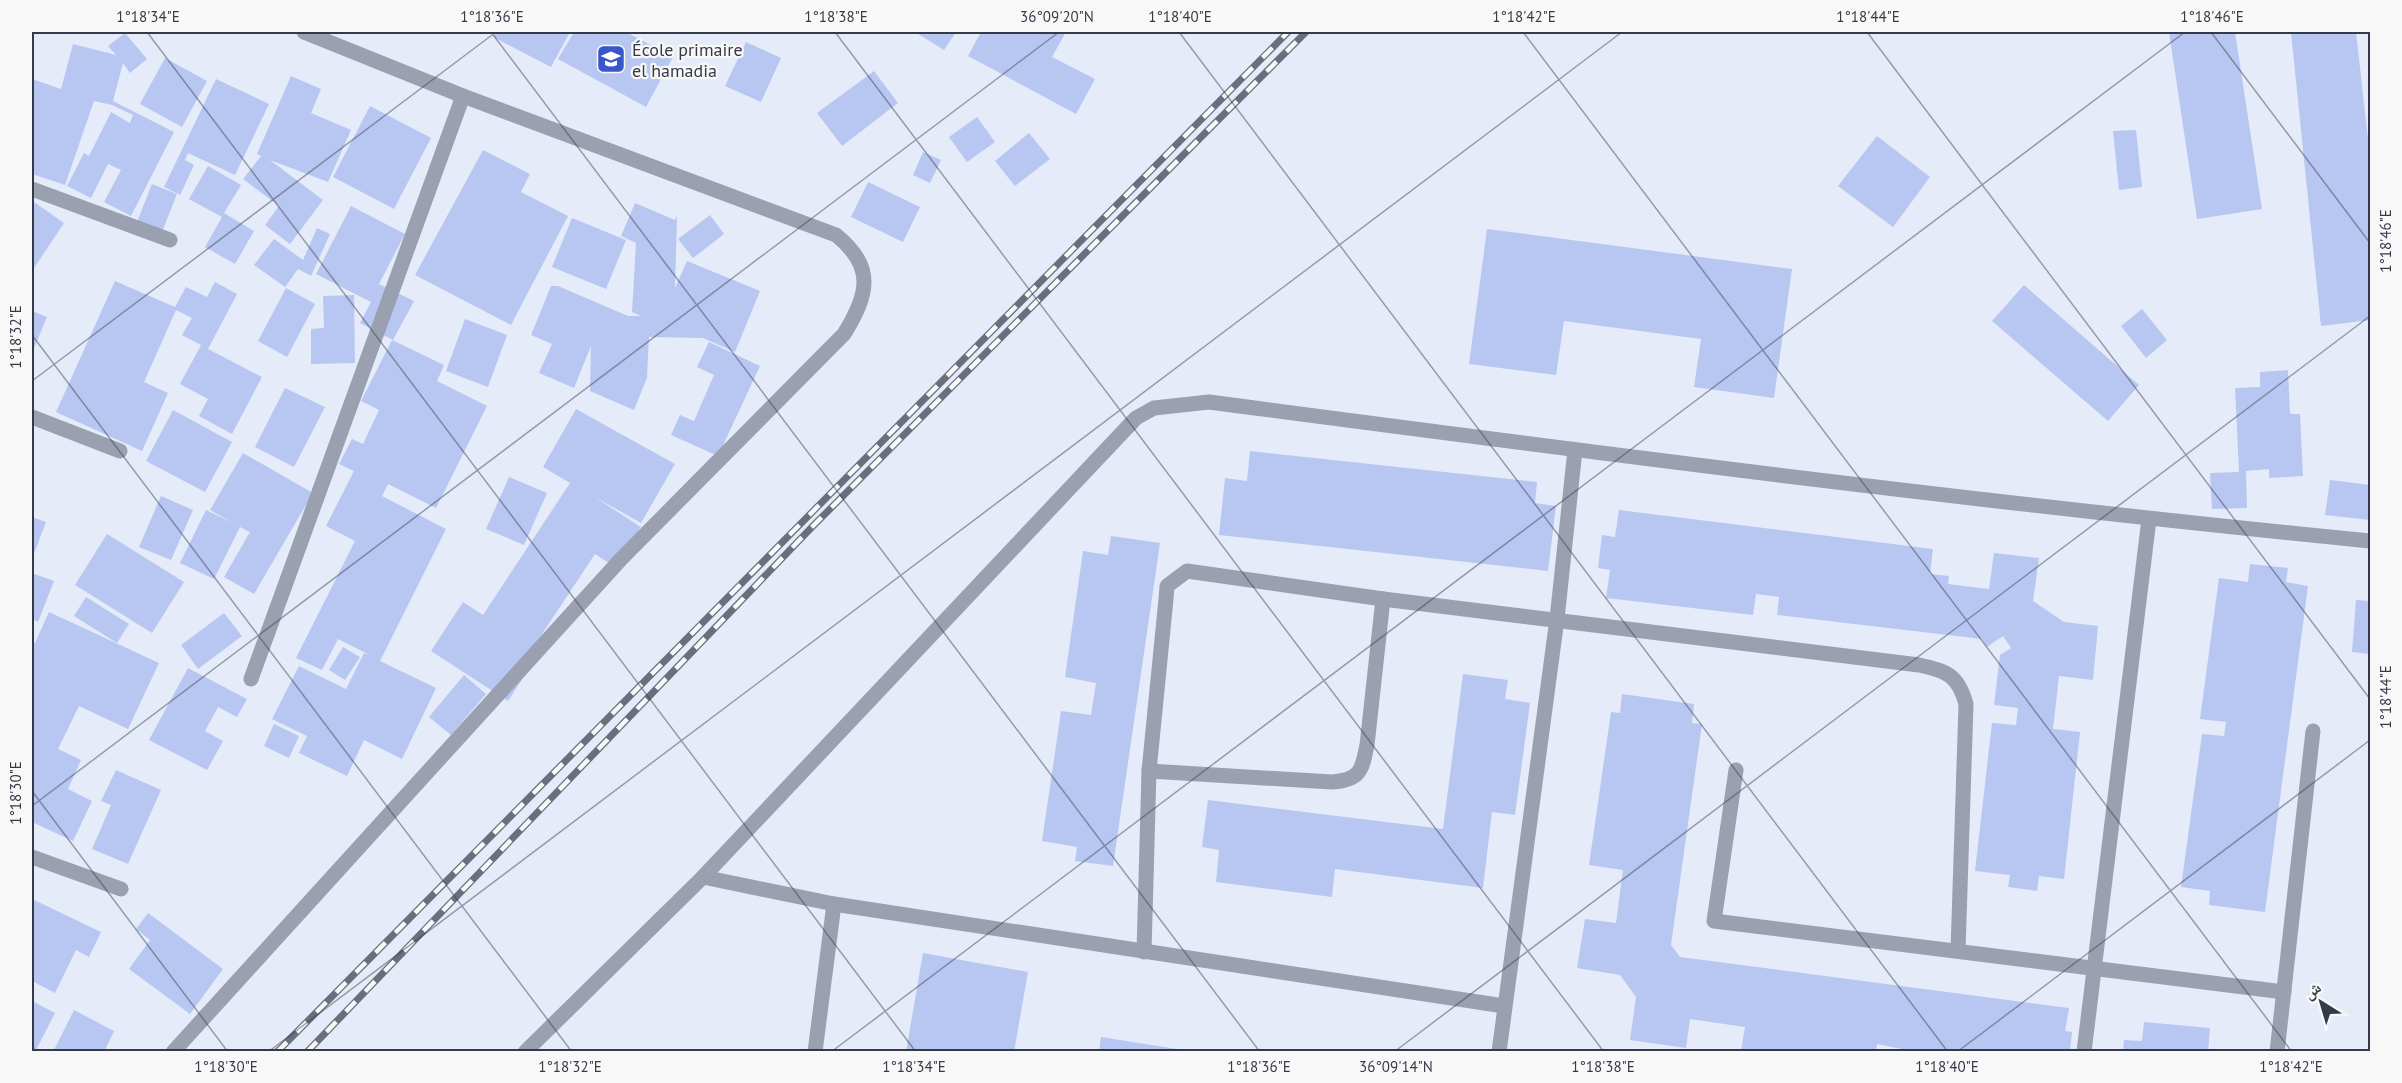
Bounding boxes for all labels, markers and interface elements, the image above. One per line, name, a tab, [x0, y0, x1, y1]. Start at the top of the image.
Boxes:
text: 1°18'34"E	[116, 7, 180, 26]
text: 1°18'36"E	[460, 7, 524, 26]
text: 1°18'38"E	[804, 7, 868, 26]
text: 36°09'20"N	[1020, 7, 1094, 26]
text: 1°18'40"E	[1148, 7, 1212, 26]
text: 1°18'42"E	[1492, 7, 1556, 26]
text: 1°18'44"E	[1836, 7, 1900, 26]
text: 1°18'46"E	[2180, 7, 2244, 26]
place label: École primaire el hamadia	[632, 38, 743, 82]
school or university icon: École primaire el hamadia	[595, 43, 627, 75]
text: 1°18'46"E	[2376, 209, 2395, 273]
text: 1°18'32"E	[6, 305, 25, 369]
text: 1°18'44"E	[2376, 665, 2395, 729]
text: 1°18'30"E	[6, 761, 25, 825]
north arrow	[2291, 972, 2351, 1032]
text: ش	[2299, 977, 2325, 1003]
text: 1°18'30"E	[194, 1057, 258, 1076]
text: 1°18'32"E	[538, 1057, 602, 1076]
text: 1°18'34"E	[882, 1057, 946, 1076]
text: 1°18'36"E	[1227, 1057, 1291, 1076]
text: 36°09'14"N	[1359, 1057, 1433, 1076]
text: 1°18'38"E	[1571, 1057, 1635, 1076]
text: 1°18'40"E	[1915, 1057, 1979, 1076]
text: 1°18'42"E	[2259, 1057, 2323, 1076]

